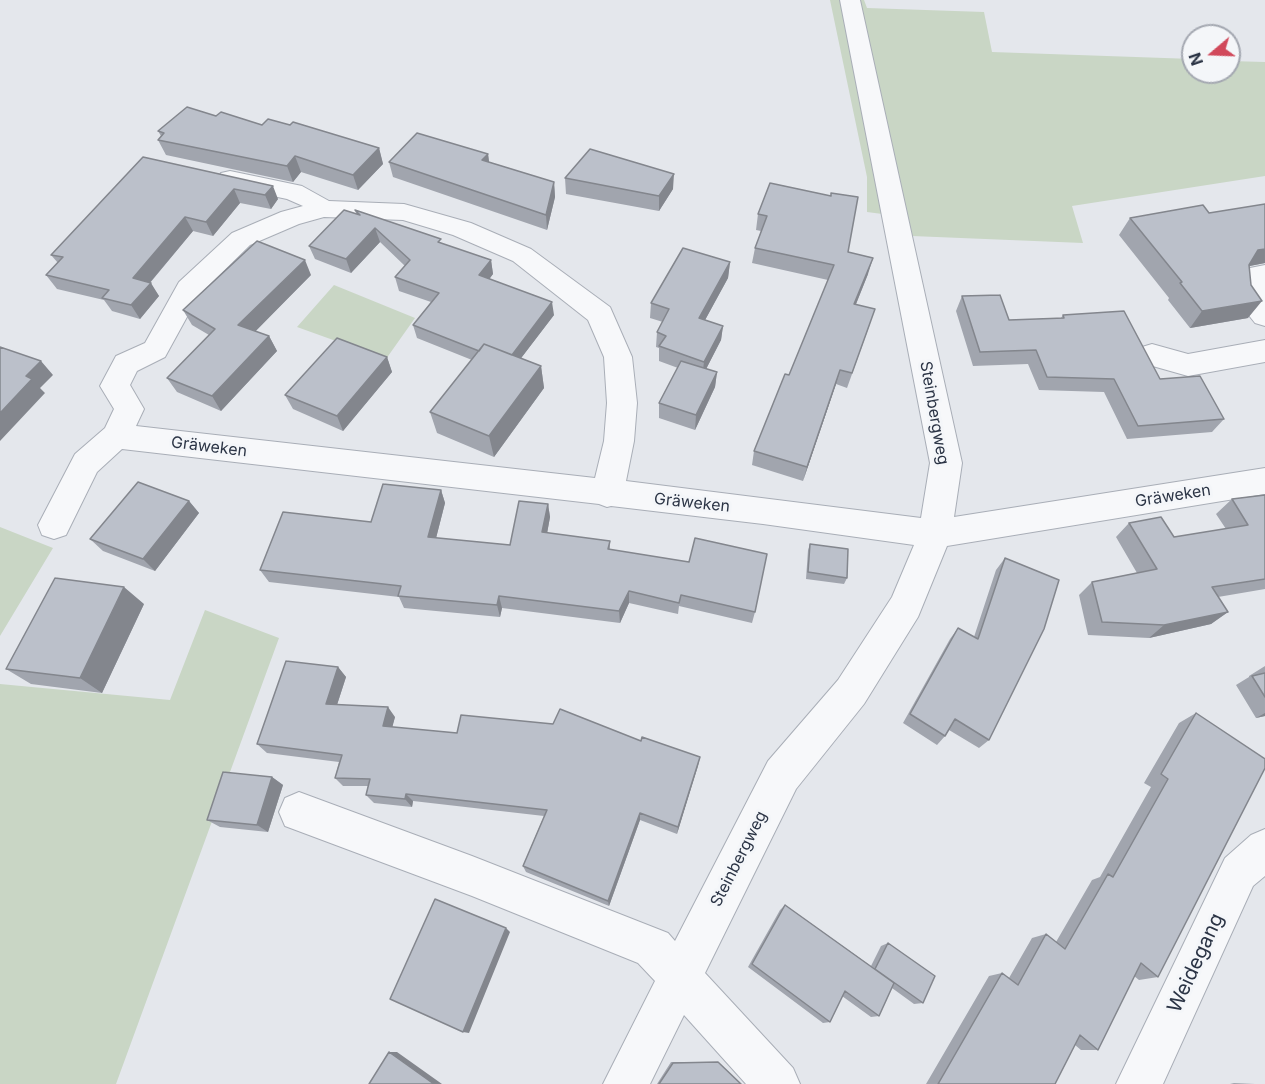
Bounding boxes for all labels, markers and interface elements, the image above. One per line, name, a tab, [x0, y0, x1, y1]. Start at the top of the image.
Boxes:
north arrow	[1181, 24, 1241, 84]
text: N	[1184, 50, 1207, 68]
street label: Steinbergweg	[915, 360, 953, 466]
street label: Gräweken	[170, 433, 248, 461]
street label: Gräweken	[1134, 481, 1212, 511]
street label: Gräweken	[653, 489, 731, 517]
street label: Steinbergweg	[707, 808, 771, 910]
street label: Weidegang	[1163, 910, 1229, 1016]

